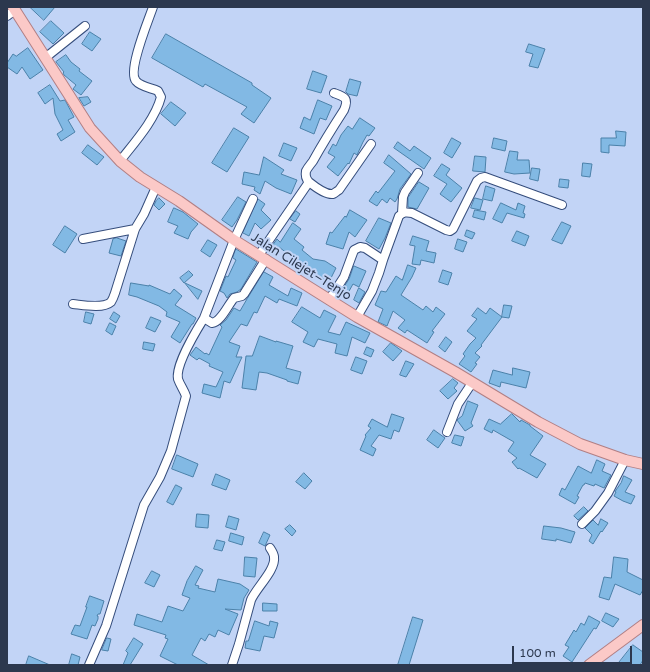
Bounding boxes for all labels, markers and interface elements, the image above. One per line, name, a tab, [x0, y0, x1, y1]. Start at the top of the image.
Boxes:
street label: Jalan Cilejet–Tenjo	[248, 230, 354, 304]
scale bar	[514, 638, 634, 664]
text: 100 m	[519, 646, 556, 660]

